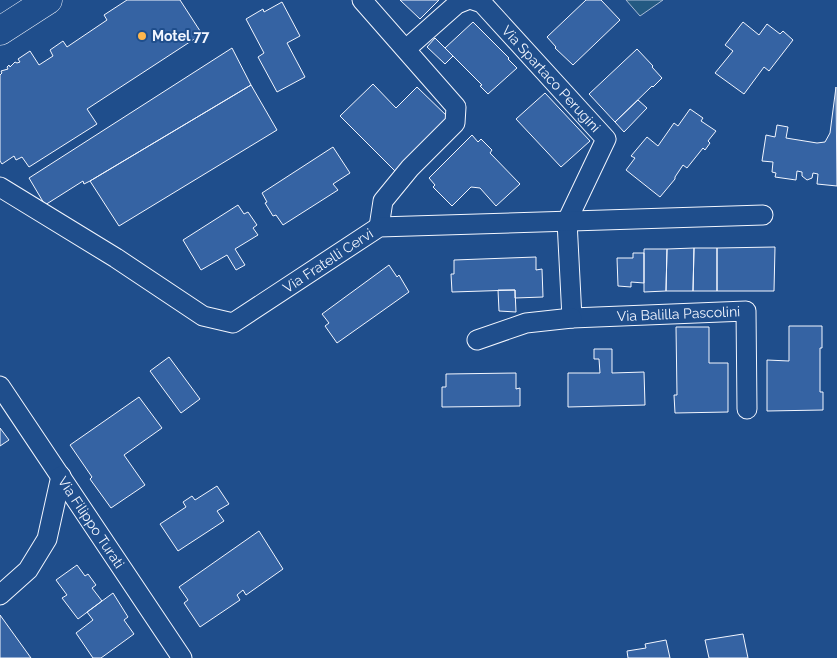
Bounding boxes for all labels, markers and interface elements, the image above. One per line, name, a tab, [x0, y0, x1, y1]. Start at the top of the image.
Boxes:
street label: Via Spartaco Perugini	[499, 22, 604, 135]
place label: Motel 77	[152, 28, 209, 44]
marker: Motel 77	[136, 30, 148, 42]
street label: Via Fratelli Cervi	[280, 225, 376, 296]
street label: Via Balilla Pascolini	[616, 303, 741, 324]
street label: Via Filippo Turati	[55, 474, 128, 571]

